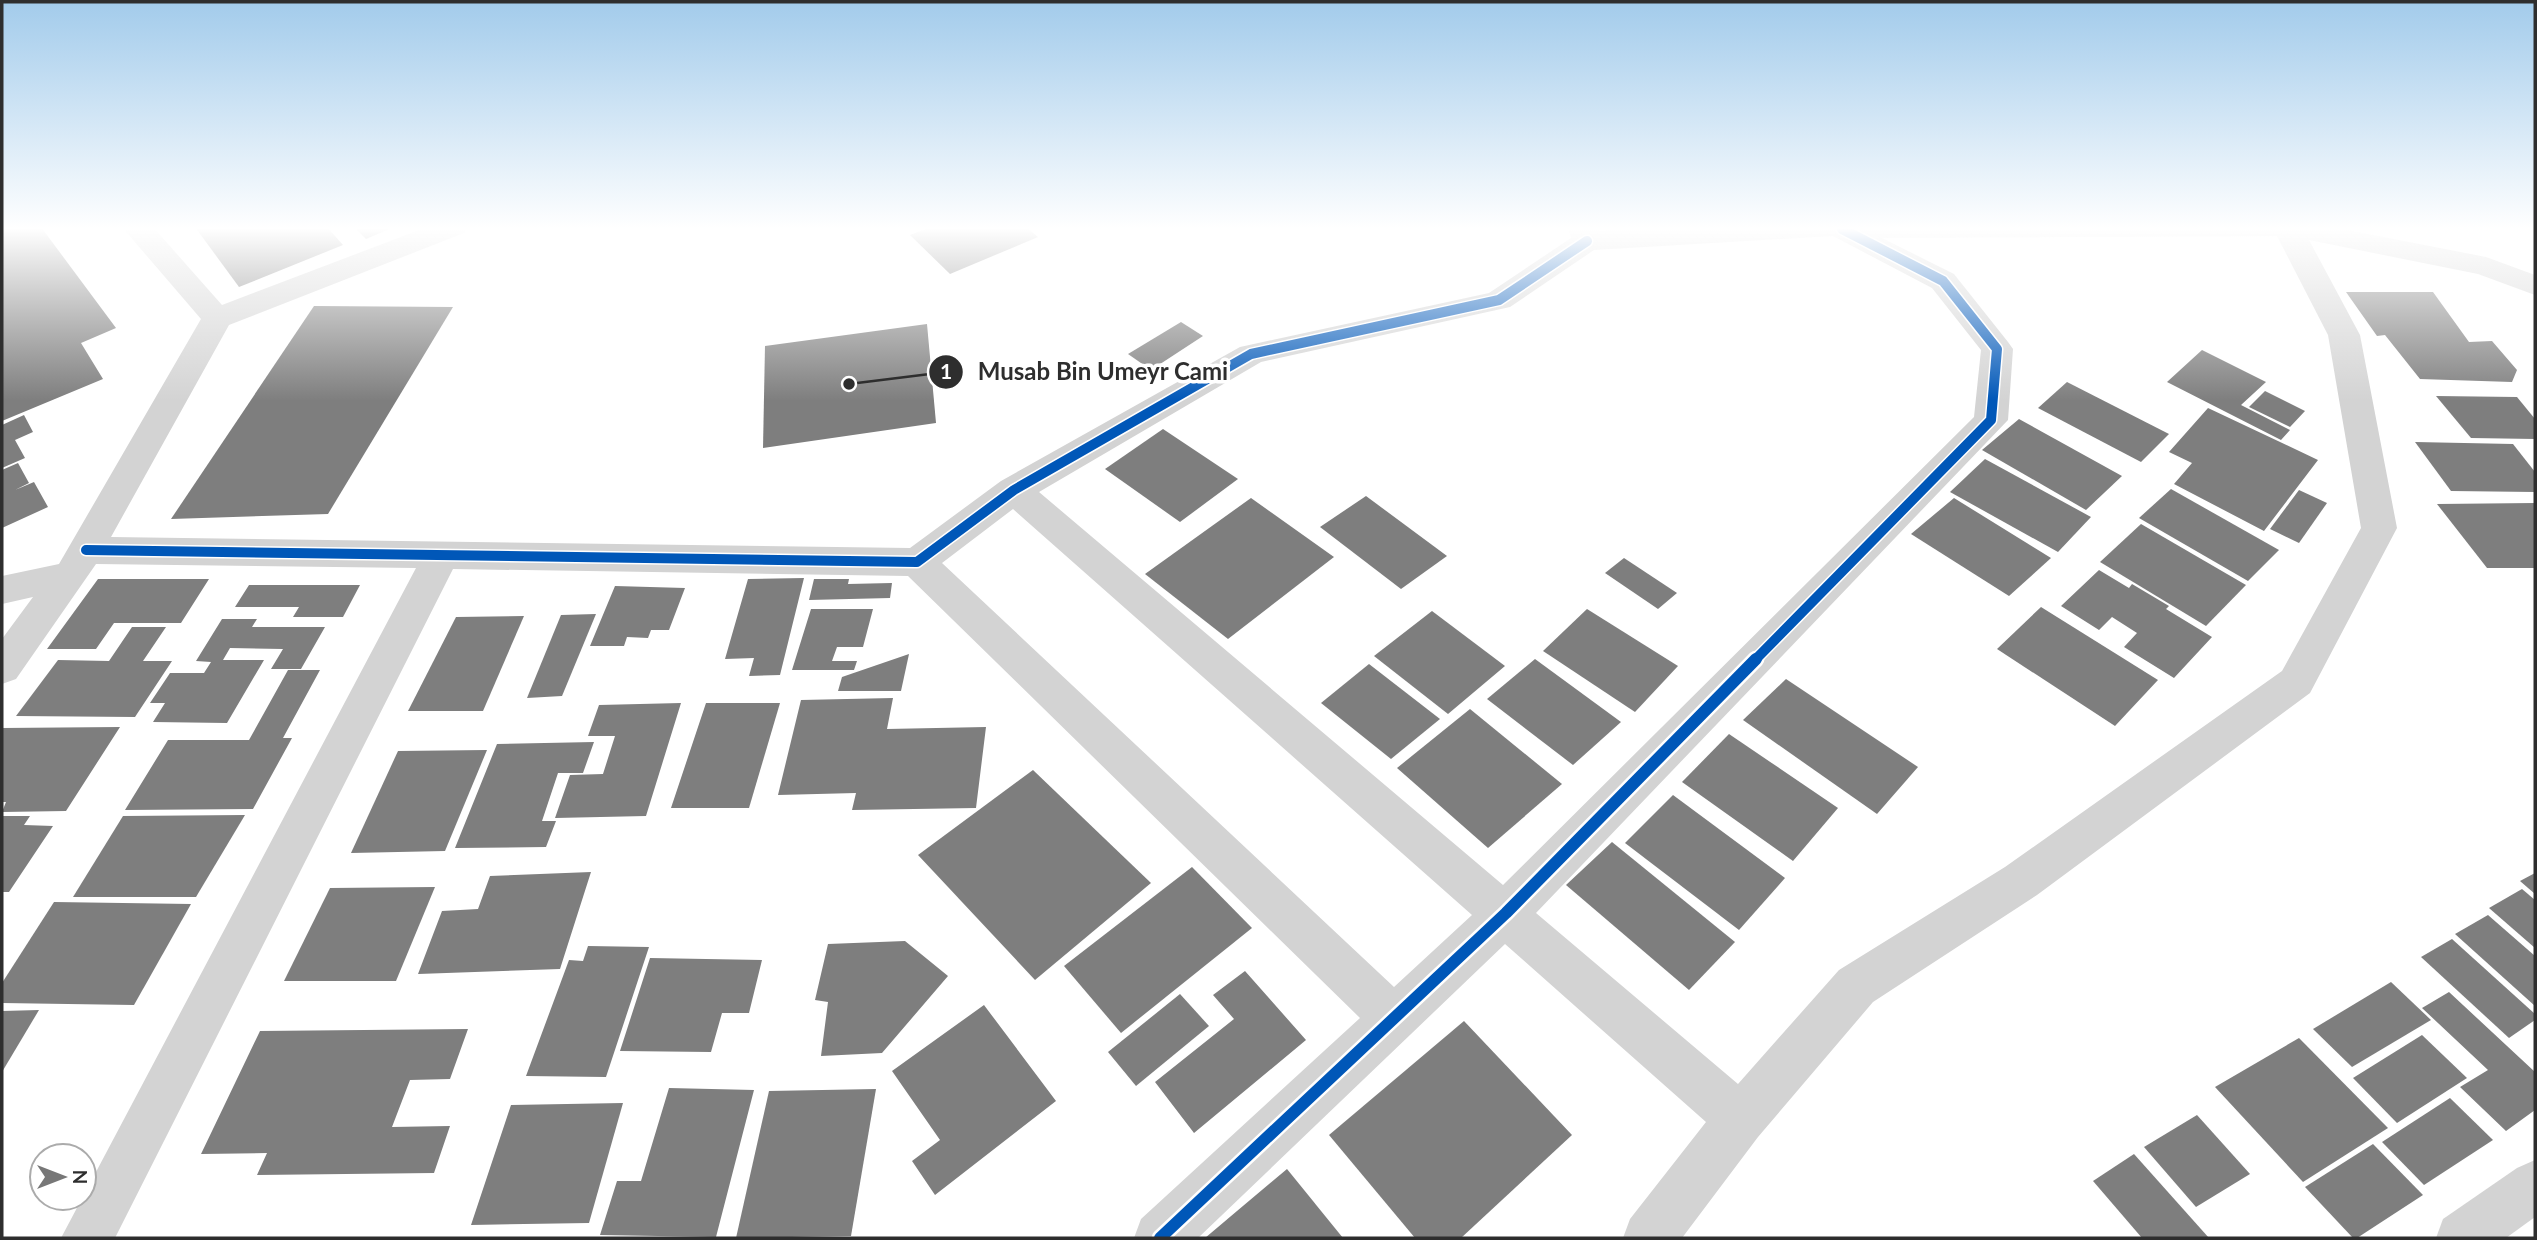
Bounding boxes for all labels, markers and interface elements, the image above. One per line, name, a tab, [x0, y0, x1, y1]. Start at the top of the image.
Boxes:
callout: Musab Bin Umeyr Cami	[929, 349, 1243, 394]
text: Musab Bin Umeyr Cami	[978, 356, 1228, 385]
text: 1	[940, 358, 952, 383]
north arrow	[28, 1142, 98, 1212]
text: N	[69, 1170, 92, 1184]

